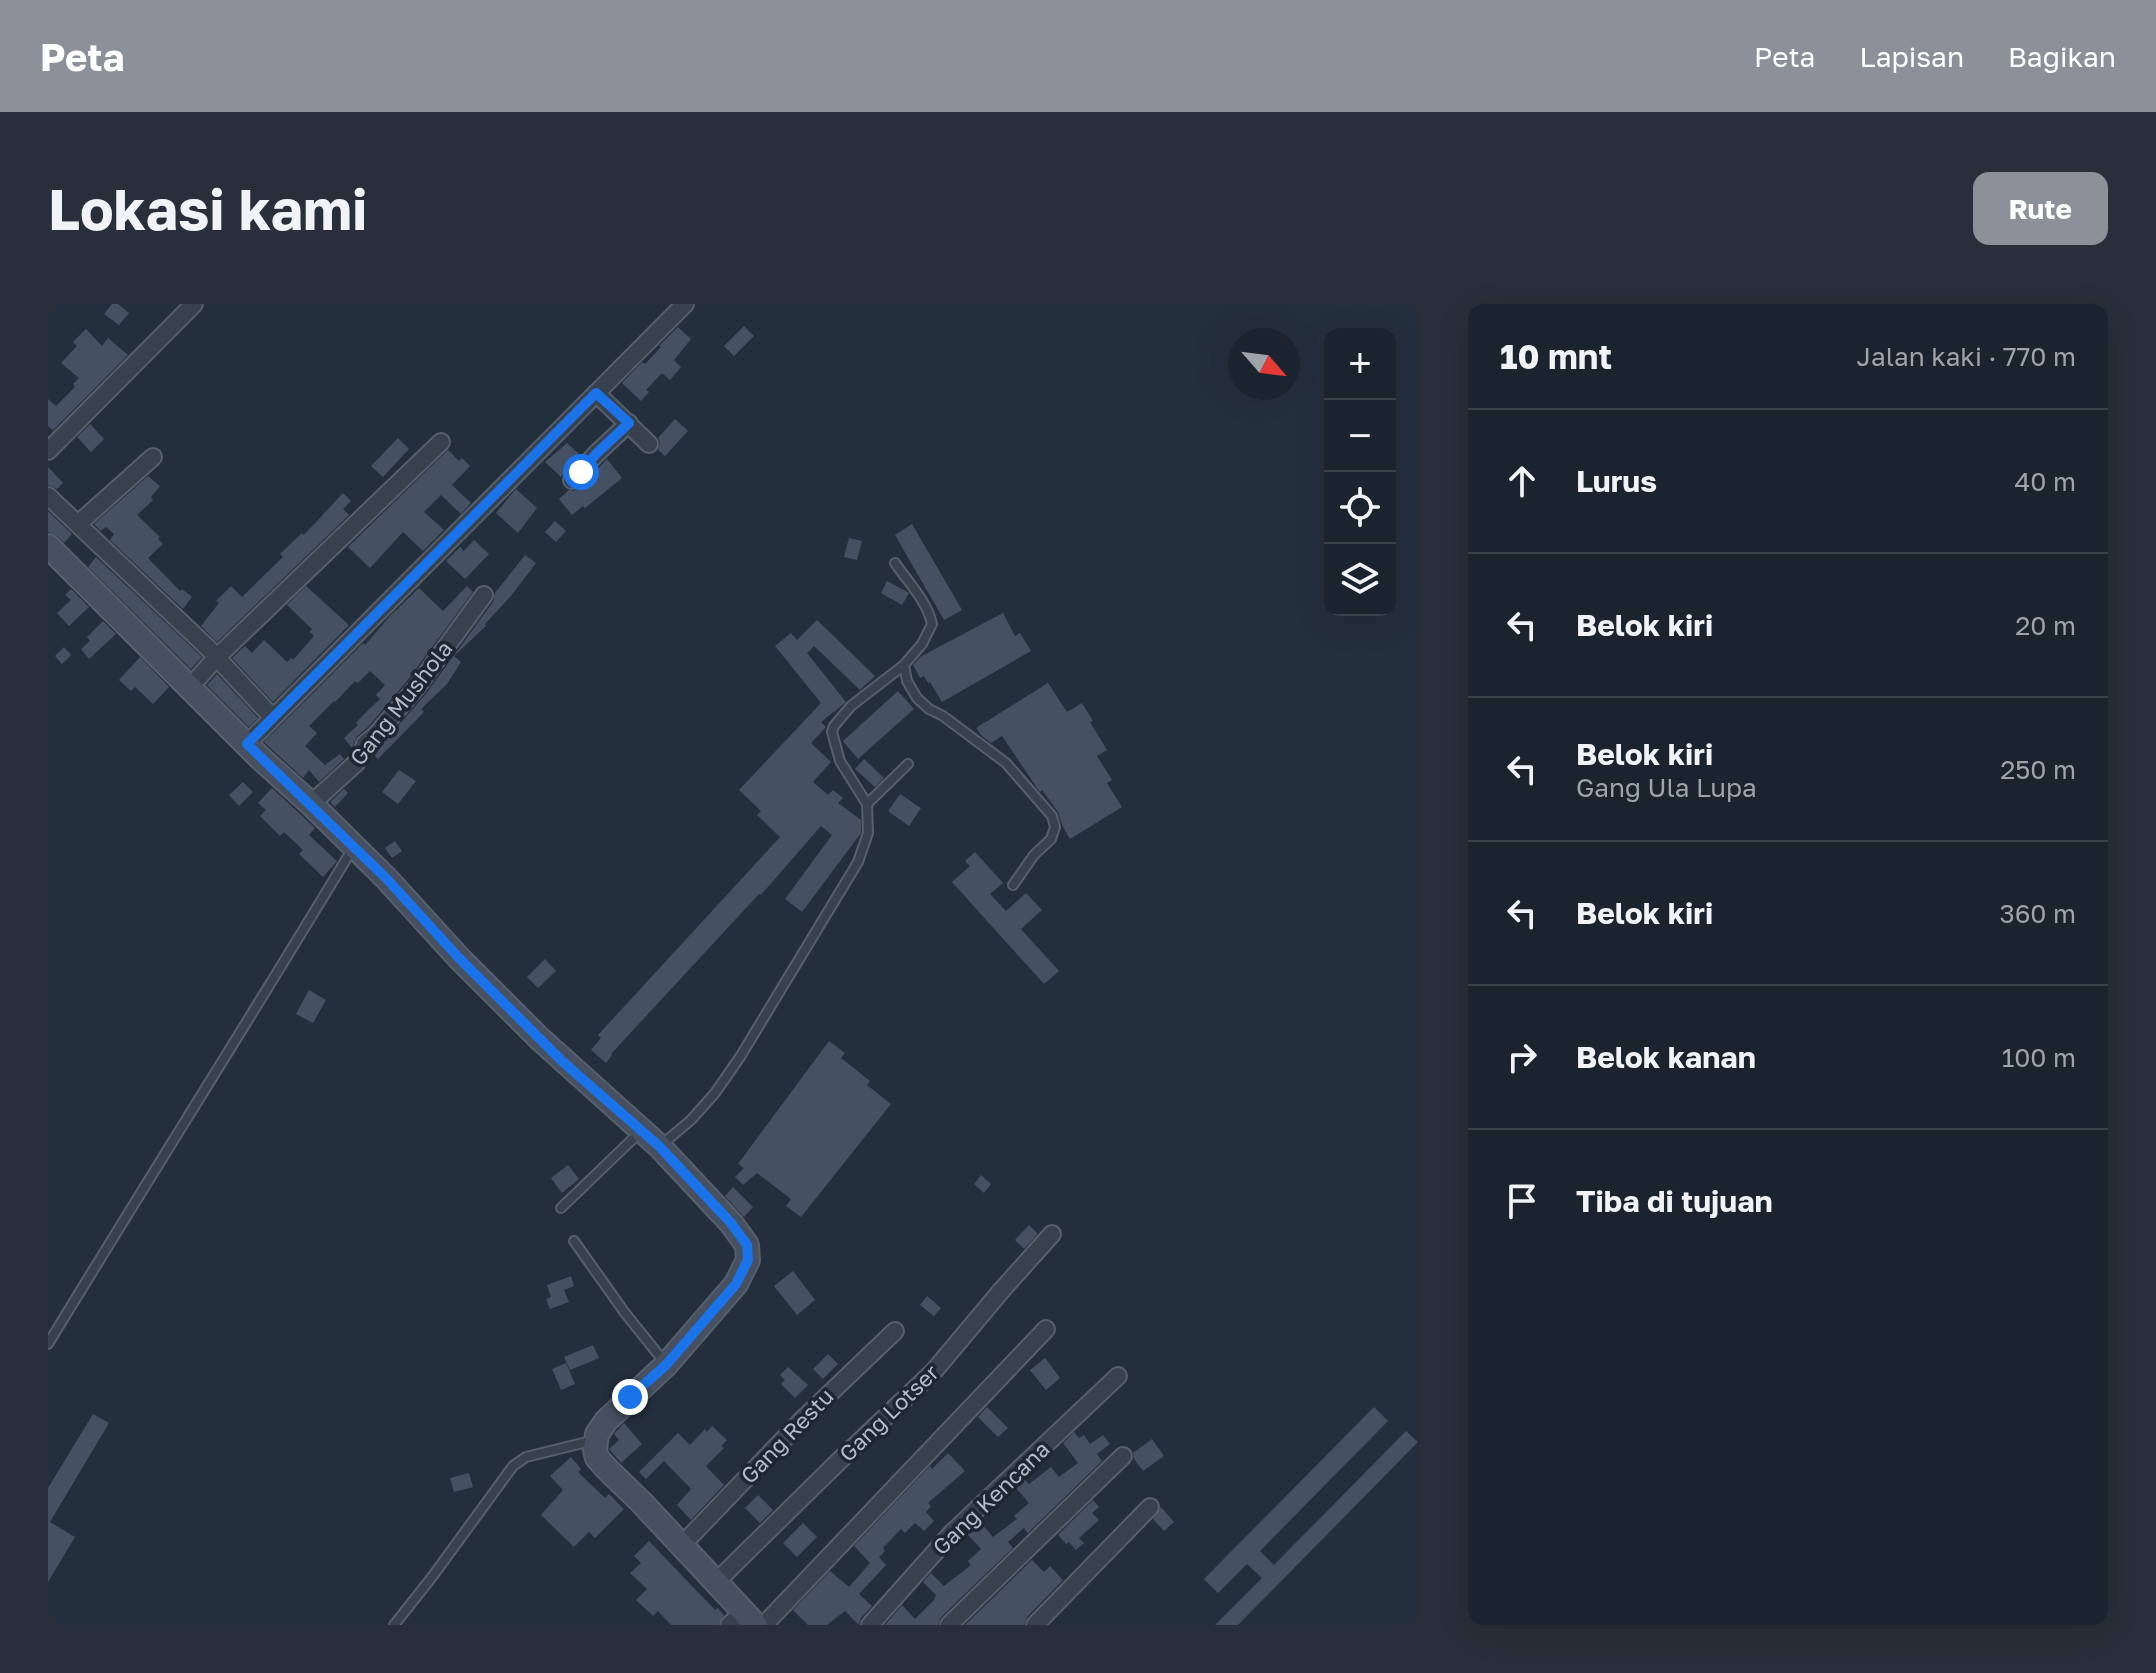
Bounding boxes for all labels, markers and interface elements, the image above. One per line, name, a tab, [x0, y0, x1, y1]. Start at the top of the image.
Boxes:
text: Peta	[40, 34, 125, 79]
text: Peta	[1754, 40, 1815, 73]
text: Lapisan	[1859, 40, 1964, 73]
text: Bagikan	[2008, 40, 2116, 73]
button: Rute	[1973, 172, 2108, 245]
text: Lokasi kami	[48, 175, 367, 242]
north arrow	[1228, 328, 1300, 400]
map controls	[1324, 328, 1396, 616]
button: +	[1324, 328, 1396, 400]
text: 10 mnt	[1500, 336, 1612, 376]
text: Jalan kaki · 770 m	[1857, 341, 2076, 372]
button: −	[1324, 400, 1396, 472]
route start	[563, 454, 599, 490]
icon: ahead	[1500, 459, 1544, 503]
text: Lurus	[1576, 463, 1657, 499]
text: 40 m	[2015, 466, 2076, 497]
button: locate	[1324, 472, 1396, 544]
button: layers	[1324, 544, 1396, 616]
icon: left	[1500, 603, 1544, 647]
text: Belok kiri	[1576, 607, 1713, 643]
text: 20 m	[2015, 610, 2076, 641]
street label: Gang Mushola	[344, 635, 458, 770]
text: Belok kiri	[1576, 736, 1713, 772]
icon: left	[1500, 747, 1544, 791]
text: 250 m	[2000, 754, 2076, 785]
text: Gang Ula Lupa	[1576, 772, 1757, 803]
icon: left	[1500, 891, 1544, 935]
text: Belok kiri	[1576, 895, 1713, 931]
text: 360 m	[1999, 898, 2076, 929]
icon: right	[1500, 1035, 1544, 1079]
text: Belok kanan	[1576, 1039, 1756, 1075]
text: 100 m	[2002, 1042, 2076, 1073]
icon: arrive	[1500, 1179, 1544, 1223]
text: Tiba di tujuan	[1576, 1183, 1773, 1219]
street label: Gang Lotser	[833, 1358, 944, 1467]
route end	[612, 1379, 648, 1415]
street label: Gang Restu	[735, 1382, 839, 1489]
street label: Gang Kencana	[927, 1435, 1055, 1560]

